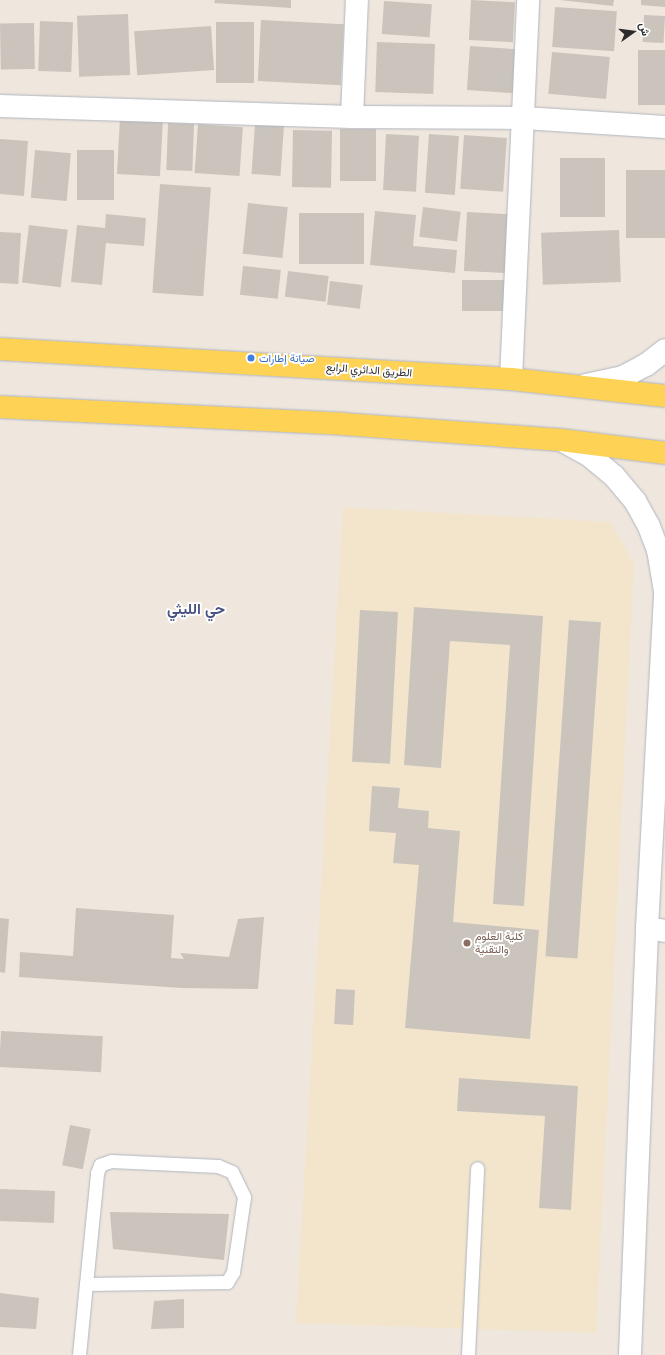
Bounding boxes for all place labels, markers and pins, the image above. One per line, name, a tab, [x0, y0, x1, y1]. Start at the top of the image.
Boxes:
place label: صيانة إطارات	[259, 351, 315, 365]
marker: صيانة إطارات	[246, 353, 256, 363]
place label: كلية العلوم والتقنية	[475, 930, 523, 956]
marker: كلية العلوم والتقنية	[462, 938, 472, 948]

